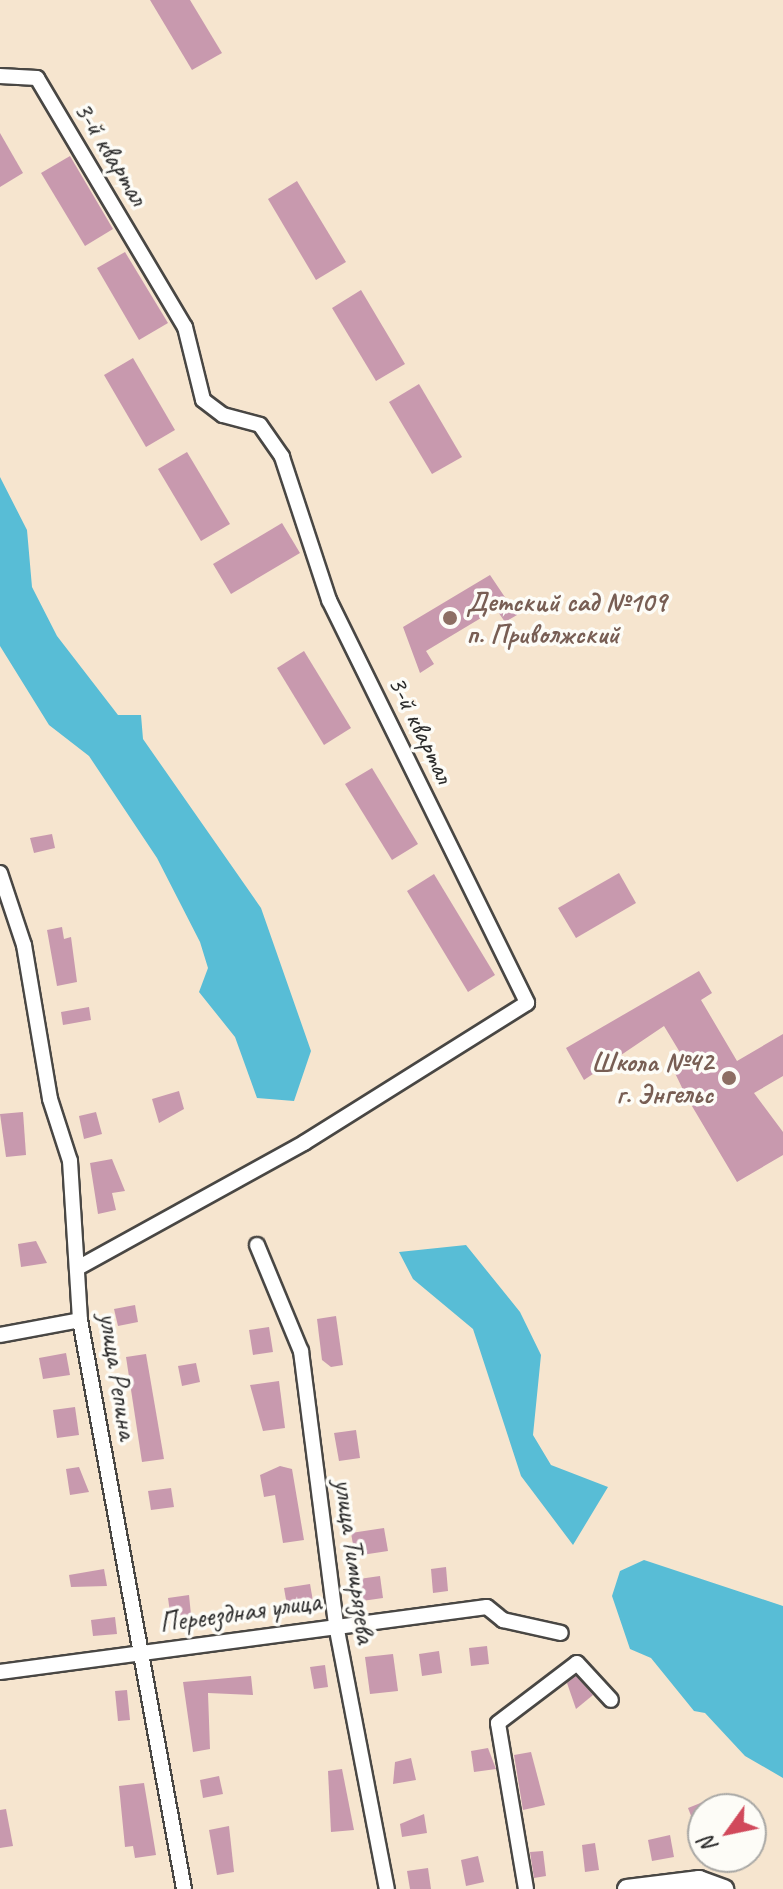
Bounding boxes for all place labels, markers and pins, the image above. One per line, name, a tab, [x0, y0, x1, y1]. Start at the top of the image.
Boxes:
place label: Детский сад №109 п. Приволжский	[466, 585, 666, 651]
marker: Детский сад №109 п. Приволжский	[441, 609, 459, 627]
place label: Школа №42 г. Энгельс	[591, 1045, 713, 1111]
marker: Школа №42 г. Энгельс	[720, 1069, 738, 1087]

